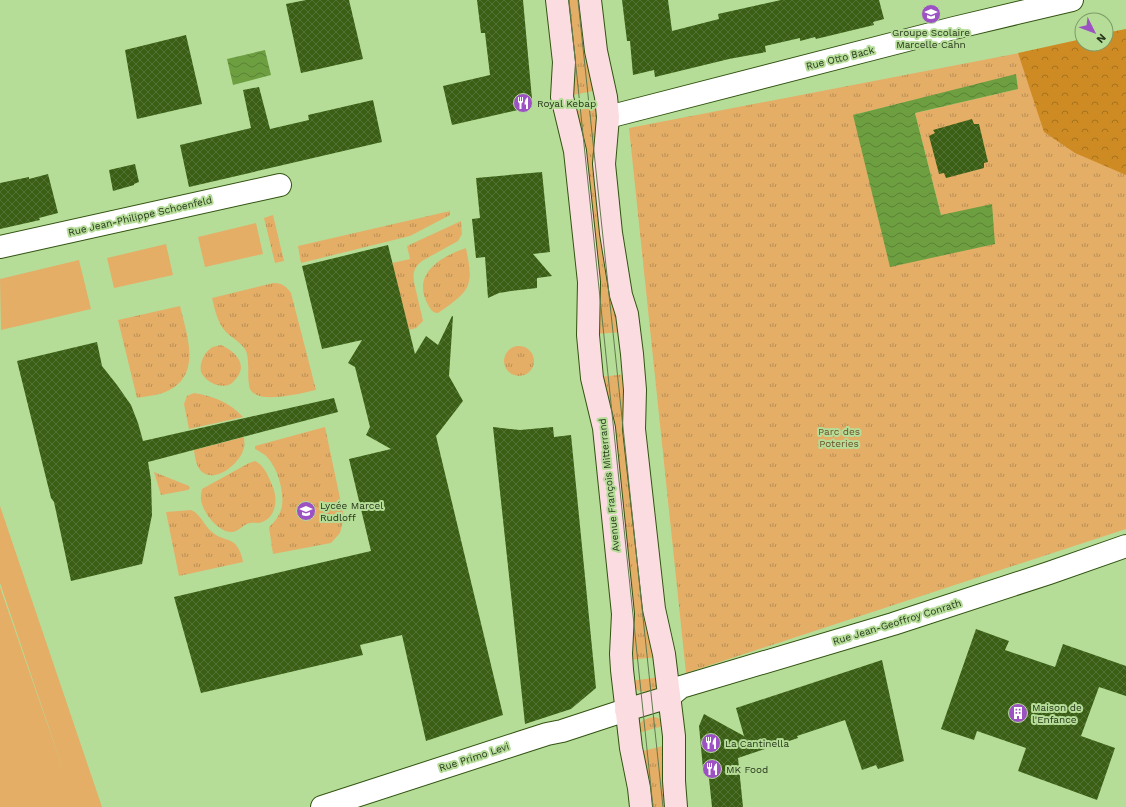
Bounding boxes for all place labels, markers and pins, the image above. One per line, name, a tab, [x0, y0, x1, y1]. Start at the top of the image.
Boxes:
school or university icon: Groupe Scolaire Marcelle Cahn	[920, 3, 942, 25]
place label: Groupe Scolaire Marcelle Cahn	[892, 27, 970, 50]
restaurant icon: Royal Kebap	[512, 92, 534, 114]
place label: Royal Kebap	[537, 98, 596, 109]
school or university icon: Lycée Marcel Rudloff	[295, 500, 317, 522]
place label: Lycée Marcel Rudloff	[320, 500, 383, 523]
building icon: Maison de l'Enfance	[1007, 702, 1029, 724]
place label: Maison de l'Enfance	[1032, 702, 1082, 725]
restaurant icon: La Cantinella	[700, 732, 722, 754]
place label: La Cantinella	[725, 738, 789, 749]
restaurant icon: MK Food	[701, 758, 723, 780]
place label: MK Food	[726, 764, 768, 775]

